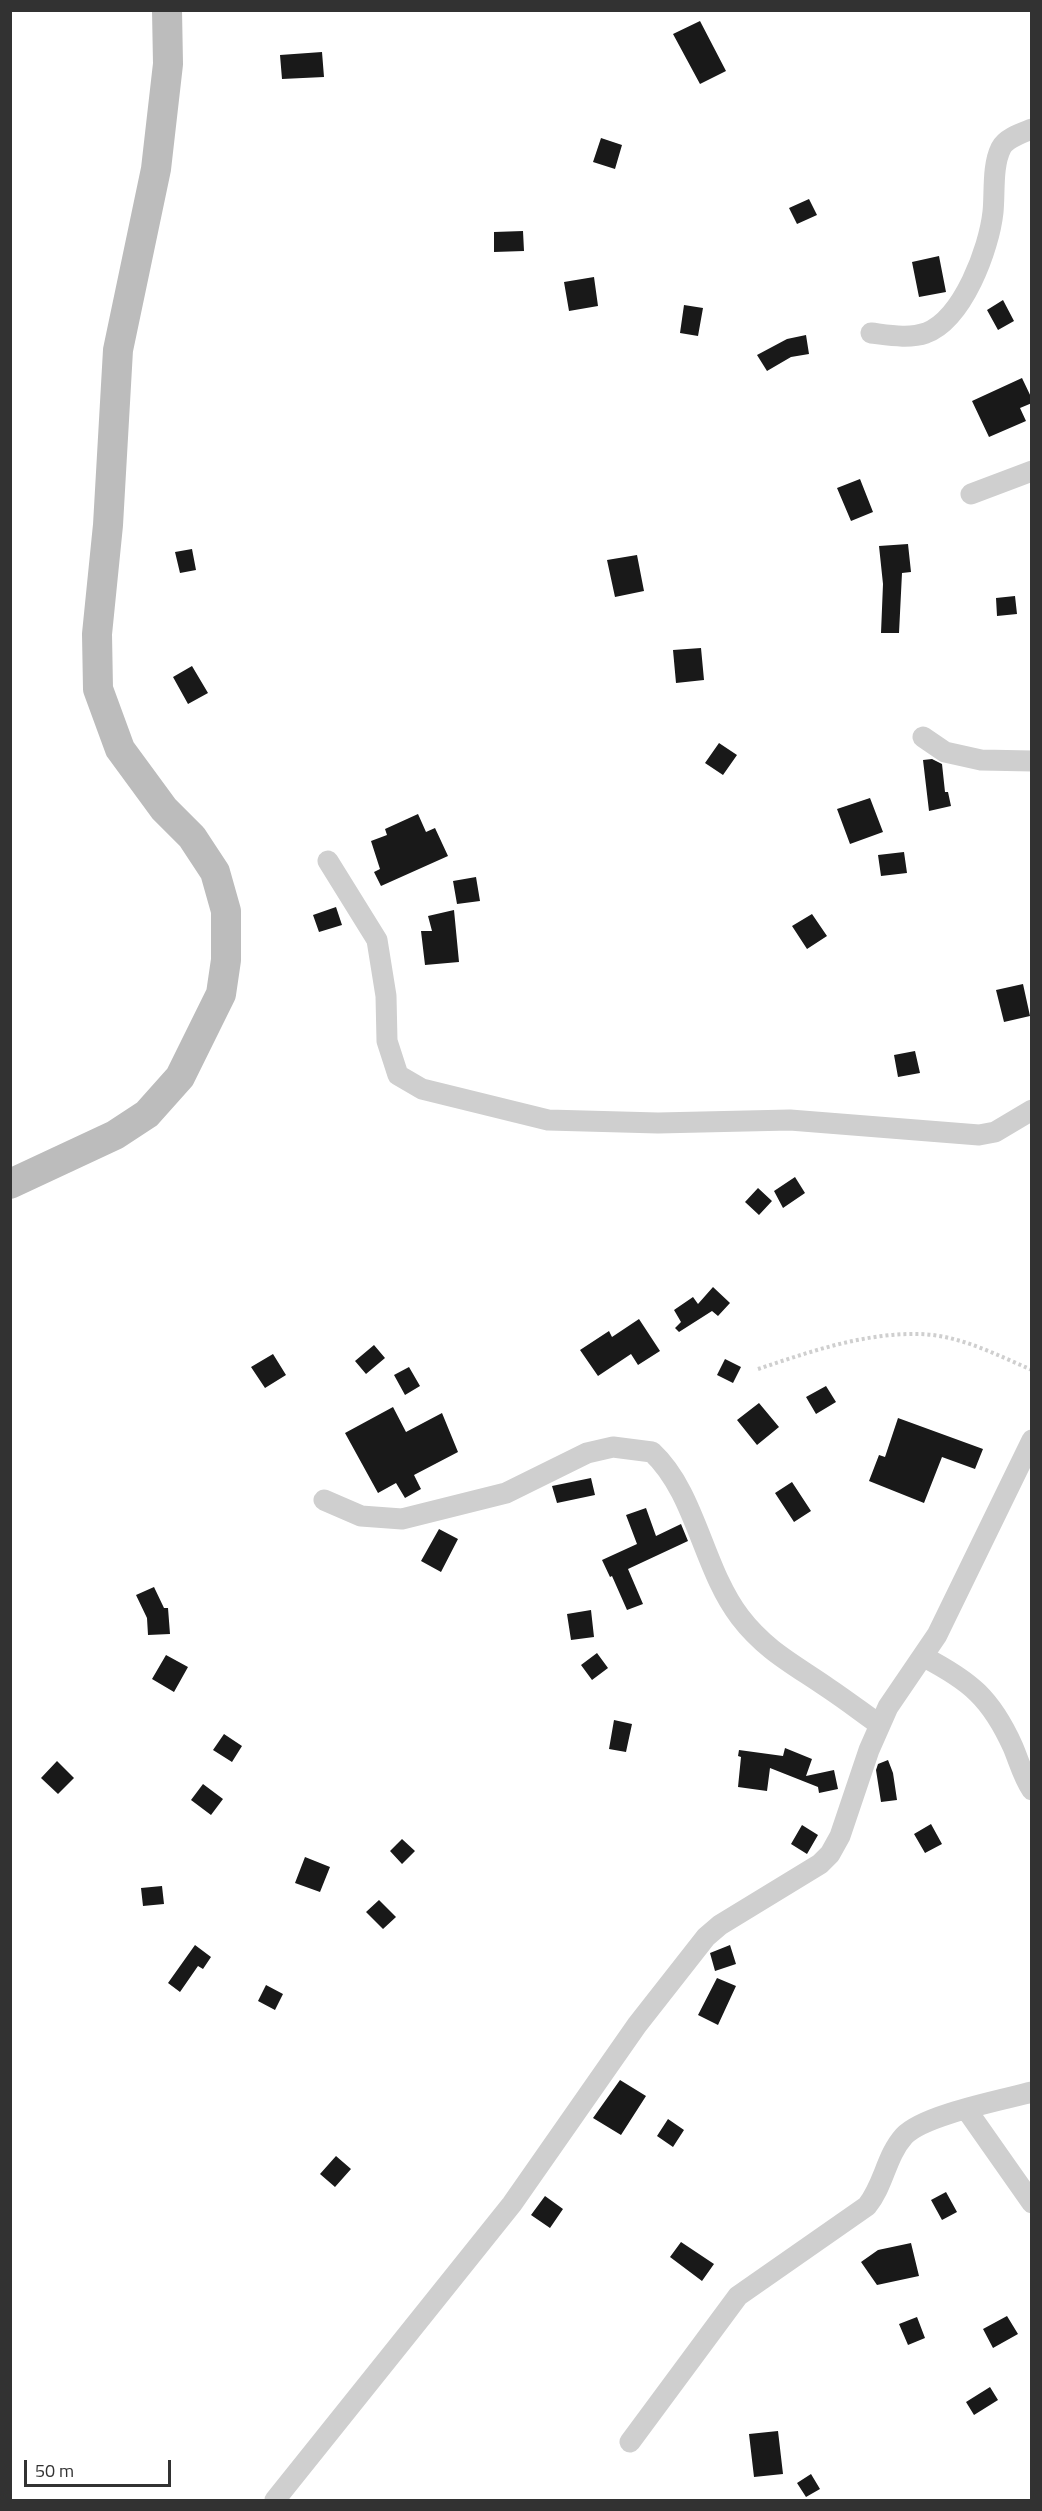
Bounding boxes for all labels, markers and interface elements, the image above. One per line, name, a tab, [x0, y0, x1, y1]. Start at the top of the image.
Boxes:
scale bar	[27, 2448, 174, 2486]
text: 50 m	[35, 2457, 74, 2484]

